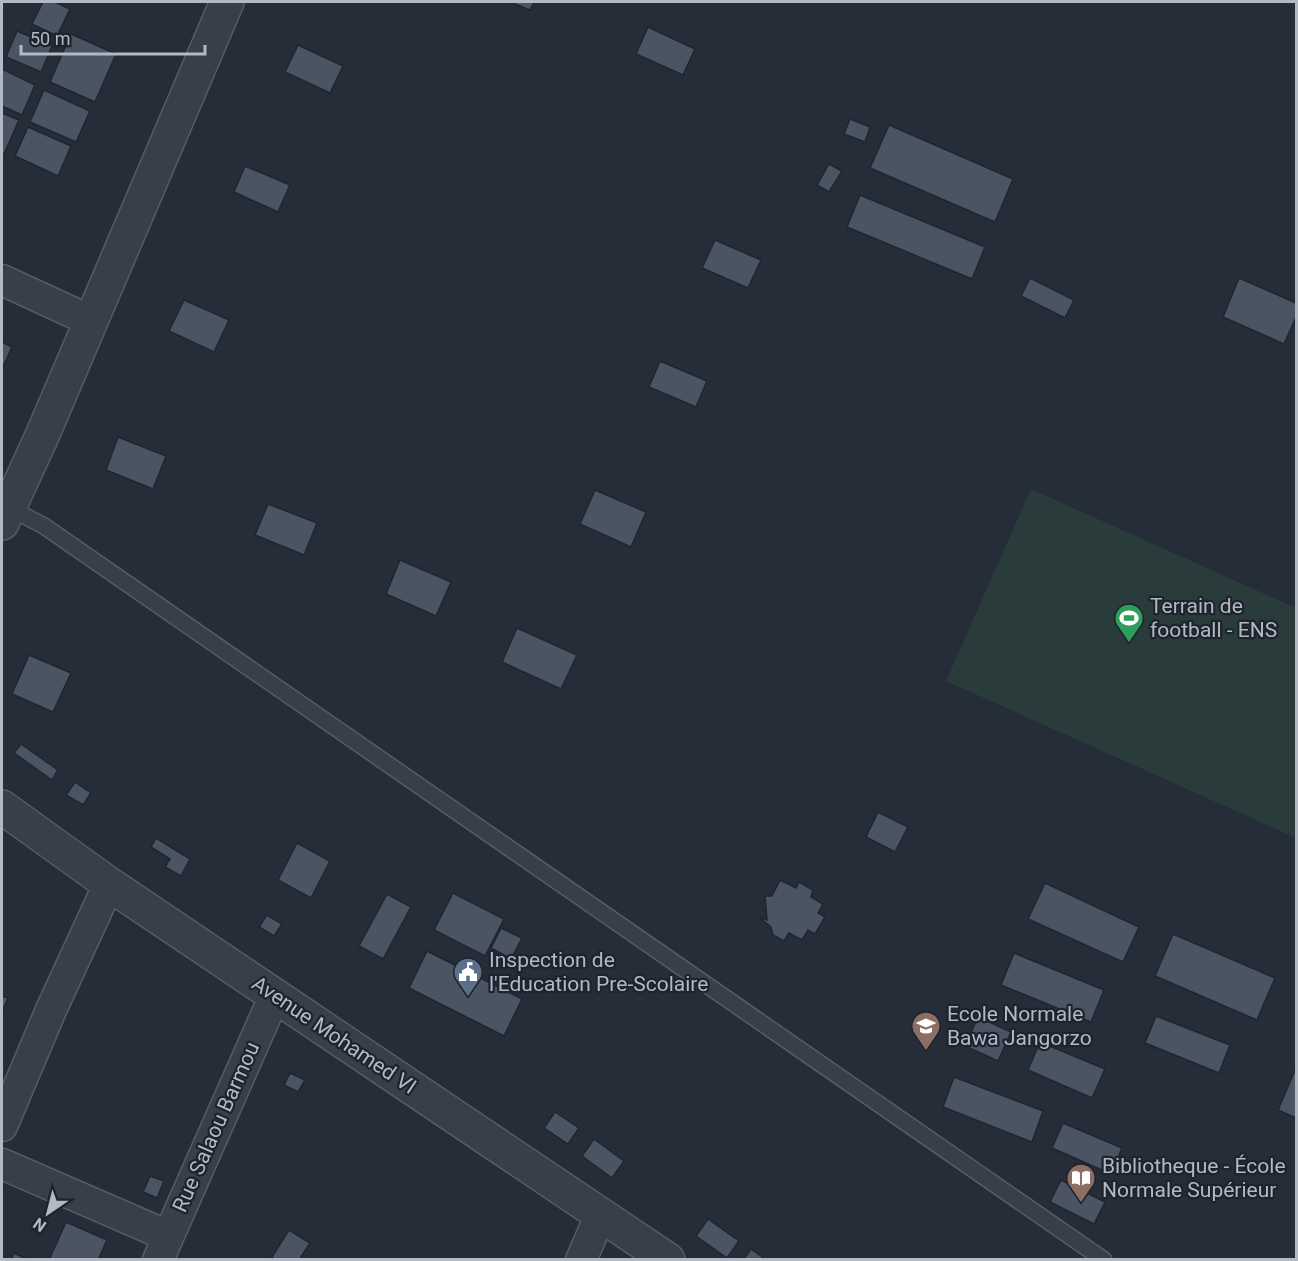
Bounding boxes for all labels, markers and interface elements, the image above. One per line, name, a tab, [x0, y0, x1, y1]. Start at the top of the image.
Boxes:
scale bar	[21, 18, 206, 56]
text: 50 m	[30, 28, 70, 49]
place label: Terrain de football - ENS	[1150, 594, 1277, 642]
sports icon: Terrain de football - ENS	[1113, 602, 1145, 644]
place label: Inspection de l'Education Pre-Scolaire	[489, 948, 708, 996]
public building icon: Inspection de l'Education Pre-Scolaire	[452, 956, 484, 998]
street label: Avenue Mohamed VI	[247, 971, 421, 1099]
place label: Ecole Normale Bawa Jangorzo	[947, 1002, 1092, 1050]
school or university icon: Ecole Normale Bawa Jangorzo	[910, 1010, 942, 1052]
street label: Rue Salaou Barmou	[168, 1038, 264, 1216]
place label: Bibliotheque - École Normale Supérieur	[1102, 1154, 1286, 1202]
library icon: Bibliotheque - École Normale Supérieur	[1065, 1162, 1097, 1204]
north arrow	[18, 1183, 78, 1243]
text: N	[30, 1214, 50, 1236]

